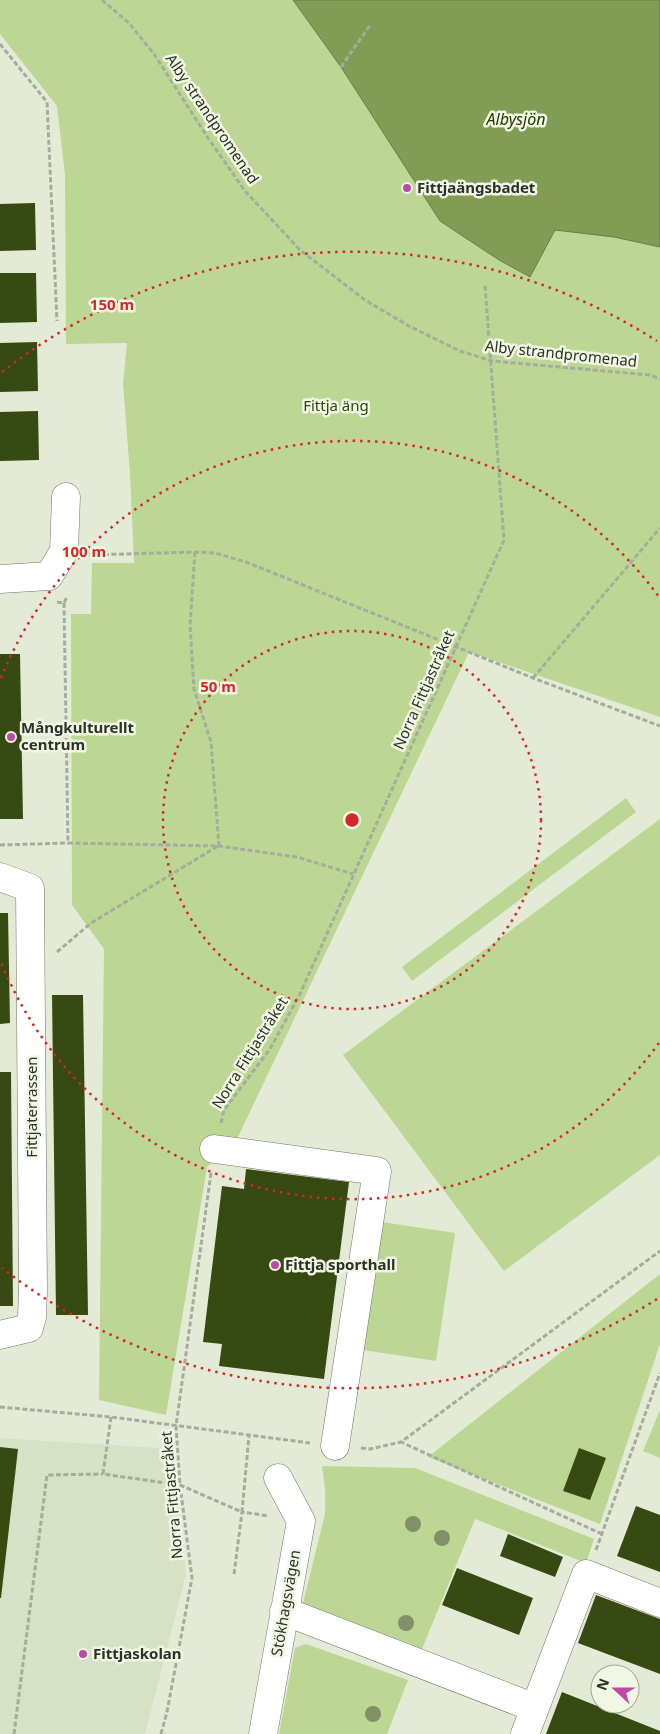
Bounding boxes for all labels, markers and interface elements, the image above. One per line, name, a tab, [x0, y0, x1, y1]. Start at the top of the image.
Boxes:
street label: Alby strandpromenad	[162, 49, 264, 187]
water label: Albysjön	[486, 108, 545, 130]
place label: Fittjaängsbadet	[417, 177, 536, 197]
marker: Fittjaängsbadet	[401, 182, 413, 194]
text: 150 m	[90, 294, 134, 314]
street label: Alby strandpromenad	[484, 335, 638, 371]
park label: Fittja äng	[303, 395, 369, 415]
text: 100 m	[62, 541, 106, 561]
street label: Norra Fittjastråket	[388, 626, 459, 752]
text: 50 m	[200, 676, 236, 696]
place label: Mångkulturellt centrum	[21, 717, 134, 754]
marker: Mångkulturellt centrum	[5, 731, 17, 743]
centre of rings	[343, 811, 361, 829]
street label: Norra Fittjastråket	[207, 992, 292, 1112]
street label: Fittjaterrassen	[21, 1056, 41, 1158]
place label: Fittja sporthall	[285, 1254, 395, 1274]
marker: Fittja sporthall	[269, 1259, 281, 1271]
street label: Norra Fittjastråket	[155, 1430, 187, 1560]
street label: Stökhagsvägen	[266, 1548, 304, 1658]
place label: Fittjaskolan	[93, 1643, 182, 1663]
marker: Fittjaskolan	[77, 1648, 89, 1660]
north arrow	[590, 1664, 640, 1714]
text: N	[591, 1675, 613, 1693]

